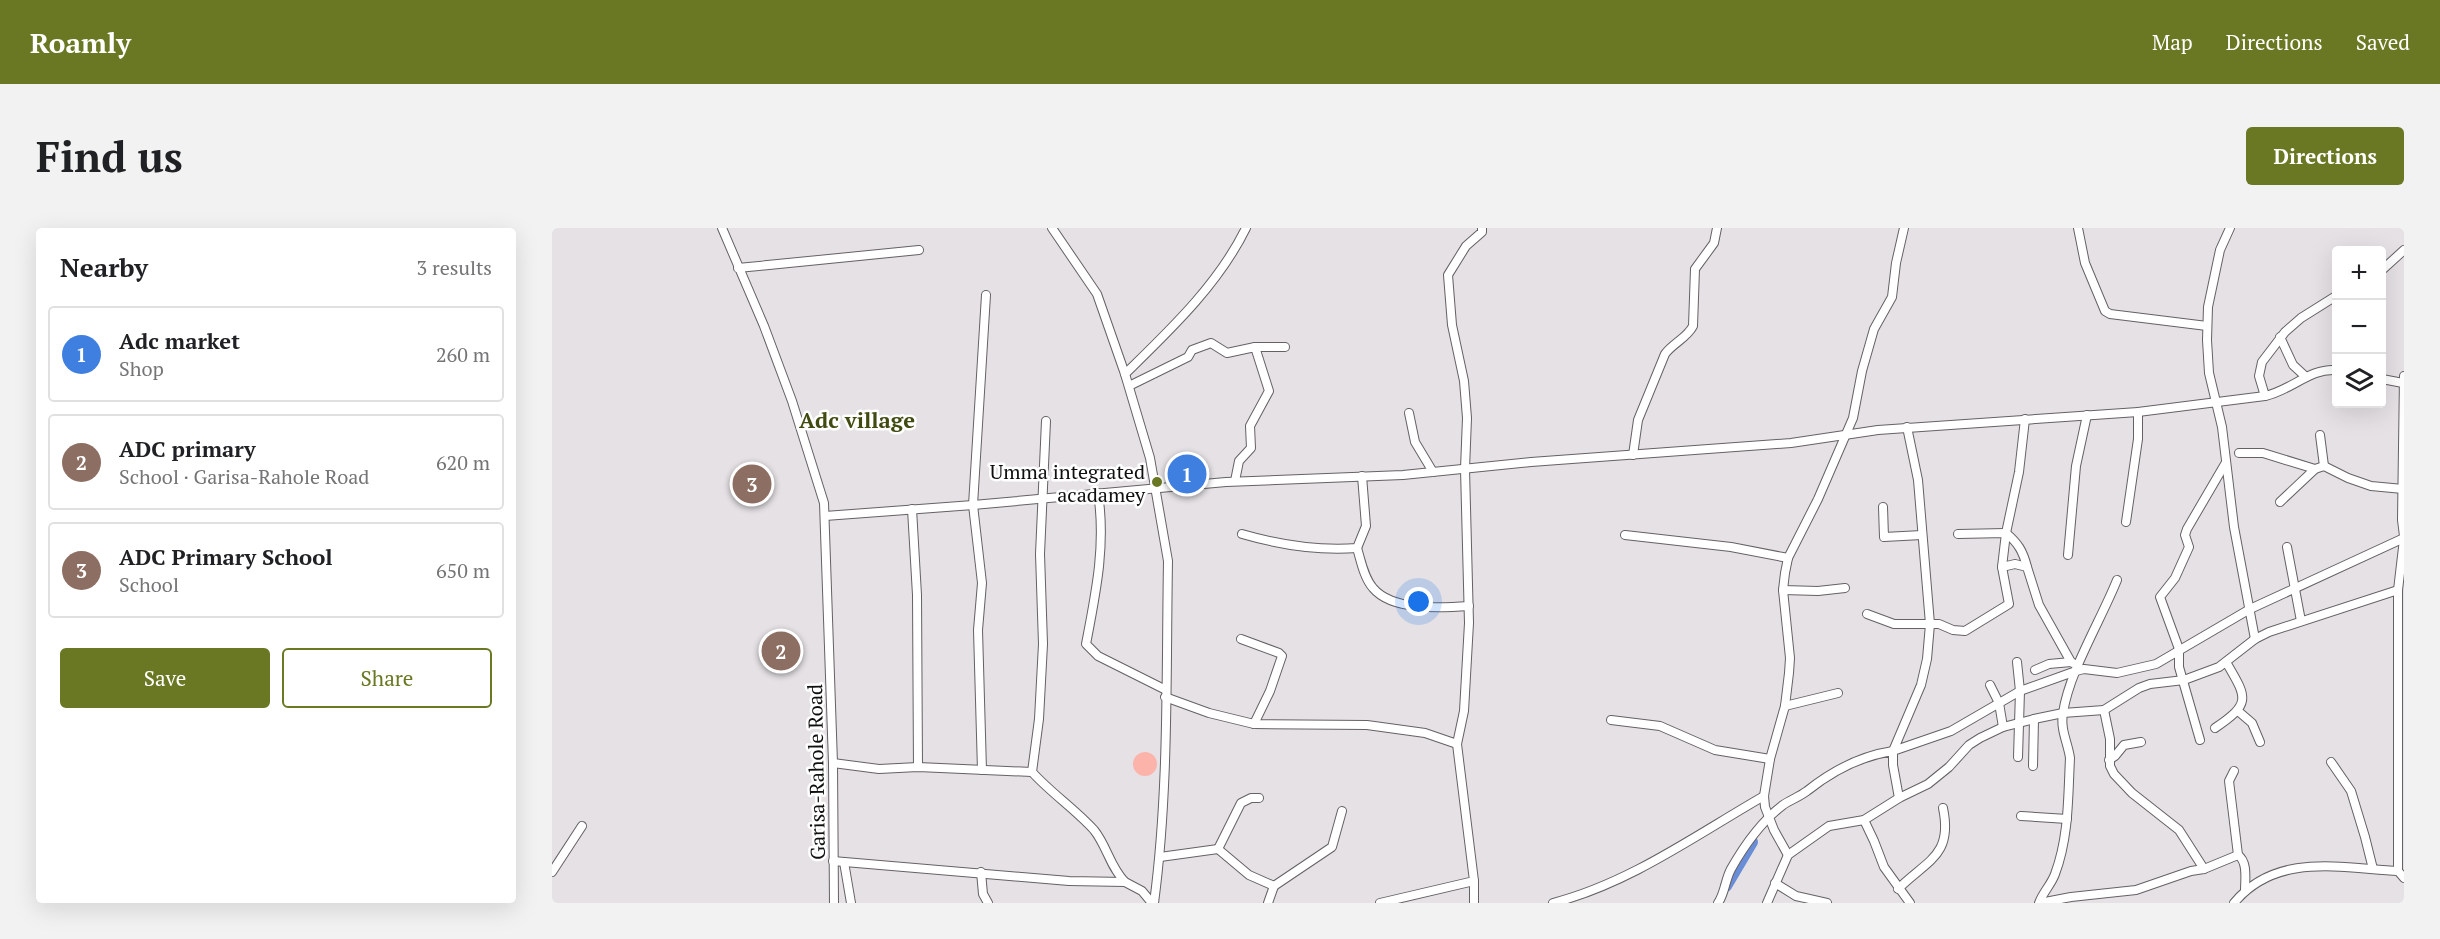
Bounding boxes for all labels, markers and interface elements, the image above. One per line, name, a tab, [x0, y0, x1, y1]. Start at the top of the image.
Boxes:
text: Roamly	[30, 24, 131, 61]
text: Map	[2152, 28, 2193, 56]
text: Directions	[2226, 28, 2323, 56]
text: Saved	[2356, 28, 2410, 56]
button: Directions	[2246, 127, 2404, 185]
text: Find us	[36, 128, 183, 184]
map controls	[2332, 246, 2386, 408]
button: +	[2332, 246, 2386, 300]
text: Nearby	[60, 250, 148, 284]
text: 3 results	[417, 254, 492, 281]
button: −	[2332, 300, 2386, 354]
text: Adc market	[119, 326, 240, 355]
text: 1	[76, 341, 87, 368]
text: 260 m	[436, 341, 490, 368]
button: layers	[2332, 354, 2386, 408]
text: Shop	[119, 355, 164, 382]
district label: Adc village	[799, 405, 915, 434]
text: ADC primary	[119, 434, 256, 463]
text: 2	[76, 449, 87, 476]
text: 620 m	[436, 449, 490, 476]
pin: 1	[1168, 452, 1206, 496]
place label: Umma integrated acadamey	[990, 458, 1146, 508]
pin: 3	[732, 462, 772, 506]
text: School · Garisa-Rahole Road	[119, 463, 369, 490]
marker: Umma integrated acadamey	[1150, 475, 1164, 489]
text: ADC Primary School	[119, 542, 333, 571]
text: 3	[76, 557, 87, 584]
text: 650 m	[436, 557, 490, 584]
text: School	[119, 571, 179, 598]
your location	[1404, 587, 1433, 616]
pin: 2	[762, 628, 800, 674]
button: Save	[60, 648, 270, 708]
button: Share	[282, 648, 492, 708]
street label: Garisa-Rahole Road	[801, 684, 831, 860]

